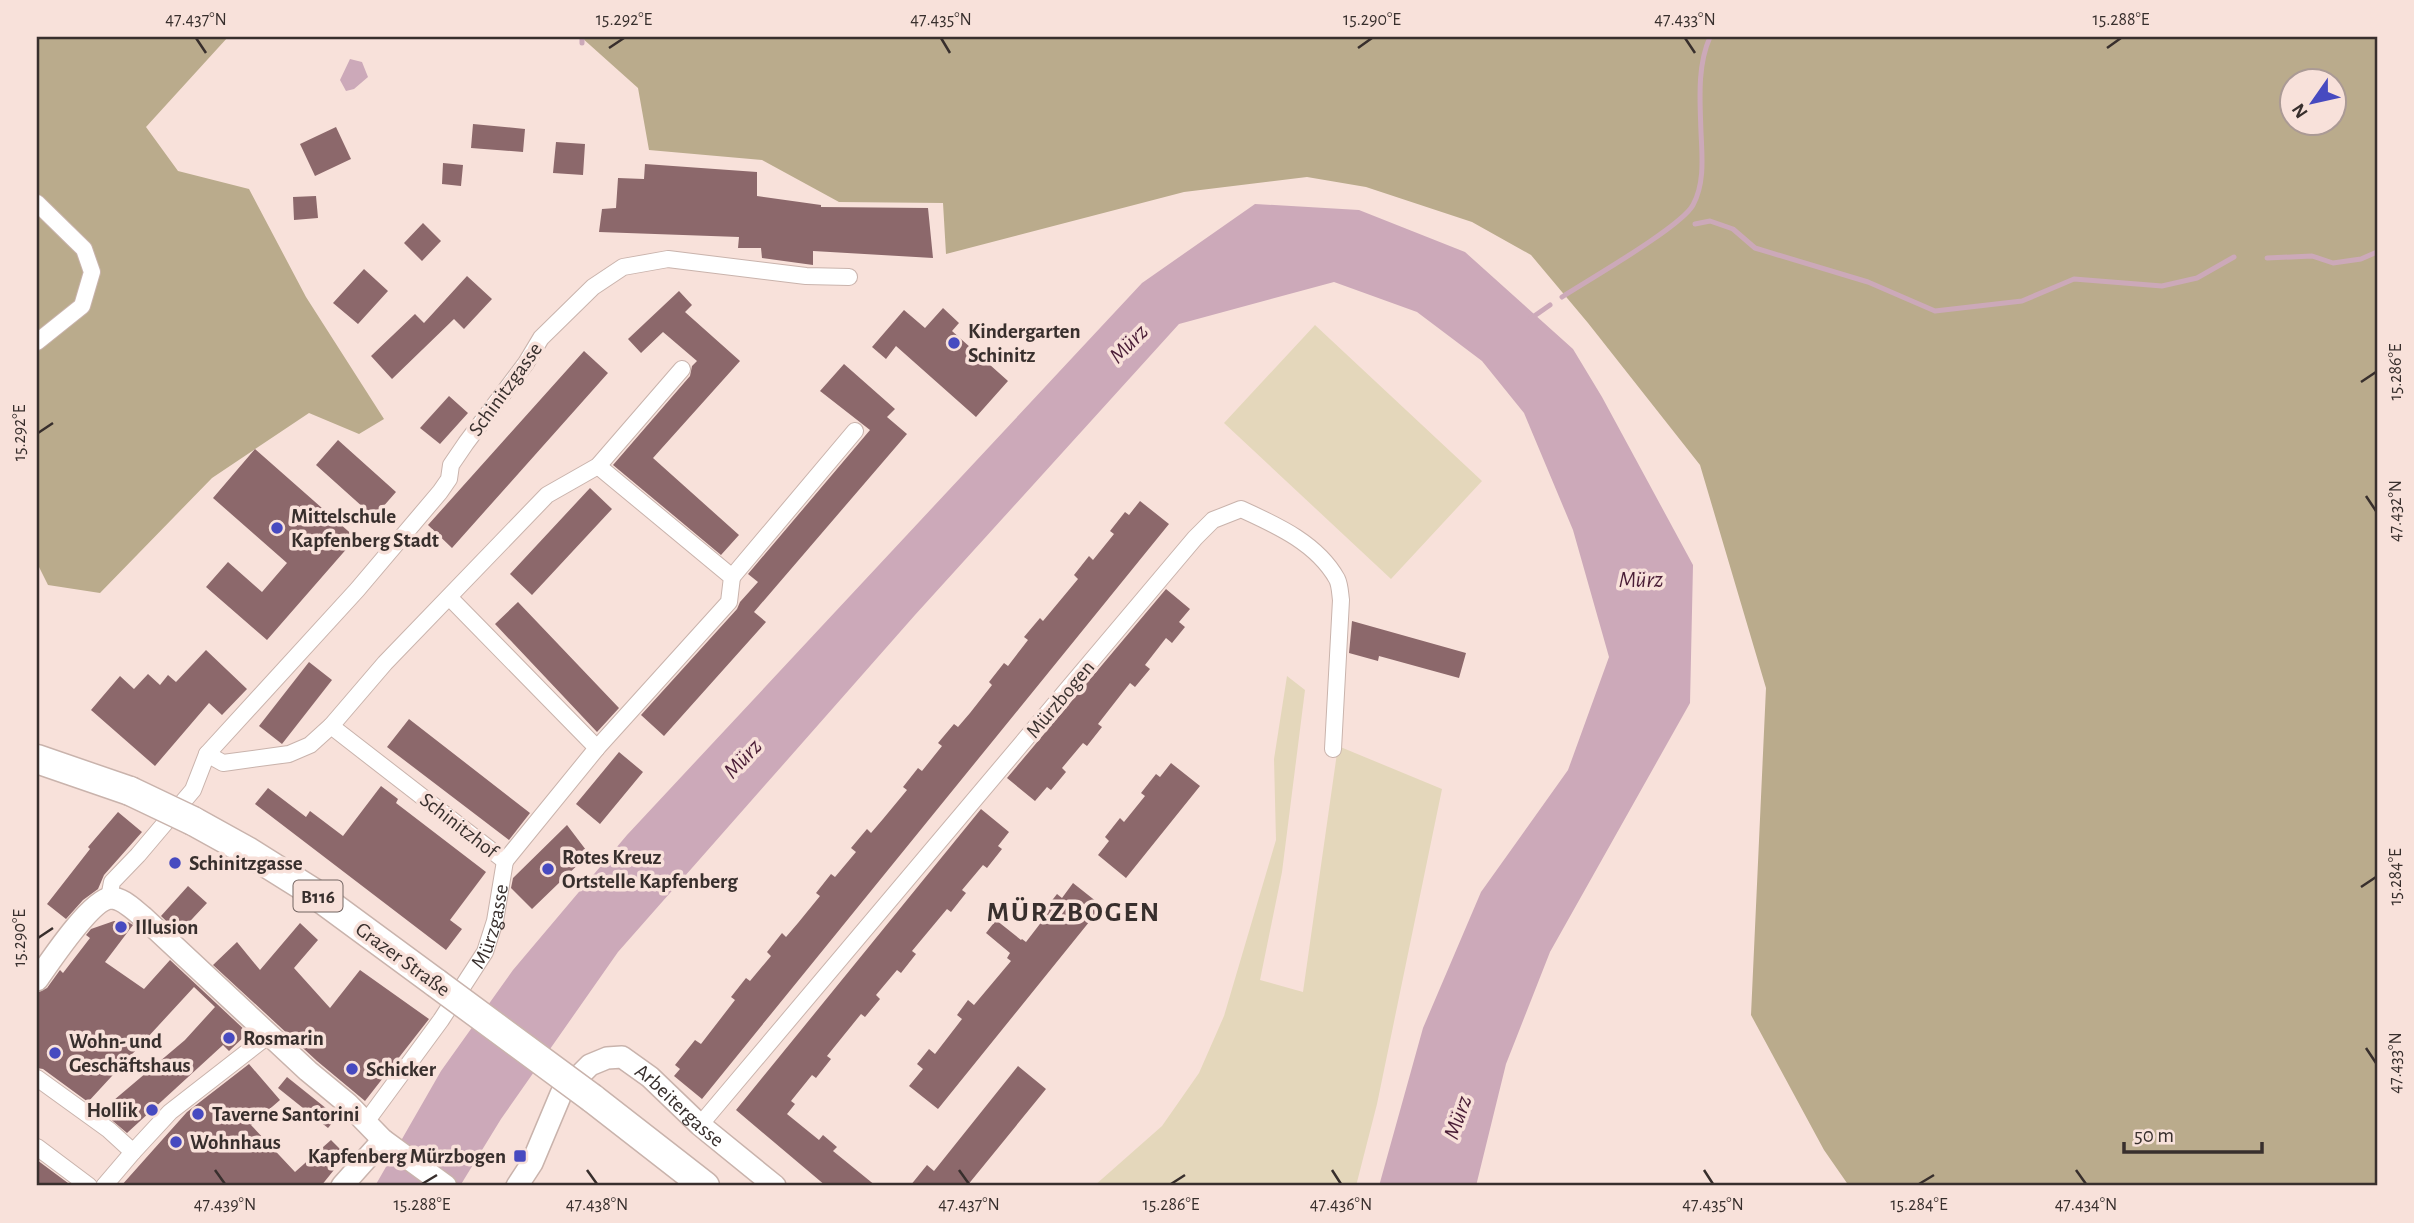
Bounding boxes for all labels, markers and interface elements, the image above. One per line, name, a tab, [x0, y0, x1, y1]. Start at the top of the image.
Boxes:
text: 47.437°N	[165, 11, 227, 29]
text: 15.292°E	[596, 11, 653, 29]
text: 47.435°N	[910, 11, 972, 29]
text: 15.290°E	[1343, 11, 1401, 29]
text: 47.433°N	[1654, 11, 1716, 29]
text: 15.288°E	[2092, 11, 2150, 29]
north arrow	[2278, 66, 2348, 136]
text: N	[2289, 100, 2312, 121]
water label: Mürz	[1105, 320, 1153, 368]
place label: Kindergarten Schinitz	[968, 321, 1081, 366]
marker: Kindergarten Schinitz	[946, 335, 962, 351]
street label: Schinitzgasse	[465, 339, 546, 440]
text: 15.286°E	[2387, 343, 2405, 400]
text: 15.292°E	[11, 404, 29, 461]
text: 47.432°N	[2387, 480, 2405, 542]
place label: Mittelschule Kapfenberg Stadt	[291, 506, 439, 551]
marker: Mittelschule Kapfenberg Stadt	[269, 520, 285, 536]
water label: Mürz	[1619, 569, 1663, 592]
street label: Mürzbogen	[1022, 657, 1099, 742]
water label: Mürz	[720, 735, 767, 783]
street label: Schinitzhof	[416, 789, 503, 863]
place label: Rotes Kreuz Ortstelle Kapfenberg	[562, 847, 738, 892]
text: 15.284°E	[2387, 848, 2405, 906]
place label: Schinitzgasse	[189, 853, 303, 874]
marker: Schinitzgasse	[167, 855, 183, 871]
marker: Rotes Kreuz Ortstelle Kapfenberg	[540, 861, 556, 877]
road number: B116	[294, 880, 342, 912]
street label: Mürzgasse	[467, 883, 512, 972]
district label: MÜRZBOGEN	[987, 897, 1161, 927]
text: 15.290°E	[11, 909, 29, 967]
place label: Illusion	[135, 917, 198, 938]
street label: Grazer Straße	[352, 918, 454, 1001]
marker: Illusion	[113, 919, 129, 935]
place label: Rosmarin	[243, 1028, 324, 1049]
marker: Rosmarin	[221, 1030, 237, 1046]
place label: Wohn- und Geschäftshaus	[69, 1031, 191, 1076]
text: 47.433°N	[2387, 1032, 2405, 1094]
marker: Wohn- und Geschäftshaus	[47, 1045, 63, 1061]
place label: Schicker	[366, 1059, 437, 1080]
street label: Arbeitergasse	[631, 1060, 728, 1151]
marker: Schicker	[344, 1061, 360, 1077]
water label: Mürz	[1440, 1093, 1477, 1142]
place label: Hollik	[87, 1100, 139, 1121]
marker: Hollik	[144, 1102, 160, 1118]
place label: Taverne Santorini	[212, 1104, 359, 1125]
marker: Taverne Santorini	[190, 1106, 206, 1122]
scale bar	[2124, 1111, 2262, 1155]
text: 50 m	[2134, 1125, 2174, 1146]
place label: Wohnhaus	[190, 1132, 281, 1153]
marker: Wohnhaus	[168, 1134, 184, 1150]
place label: Kapfenberg Mürzbogen	[308, 1146, 506, 1167]
marker: Kapfenberg Mürzbogen	[512, 1148, 528, 1164]
text: 47.439°N	[194, 1196, 256, 1214]
text: 15.288°E	[393, 1196, 451, 1214]
text: 47.438°N	[566, 1196, 628, 1214]
text: 47.437°N	[938, 1196, 1000, 1214]
text: 15.286°E	[1143, 1196, 1200, 1214]
text: 47.436°N	[1310, 1196, 1372, 1214]
text: 47.435°N	[1682, 1196, 1744, 1214]
text: 15.284°E	[1890, 1196, 1948, 1214]
text: 47.434°N	[2055, 1196, 2117, 1214]

